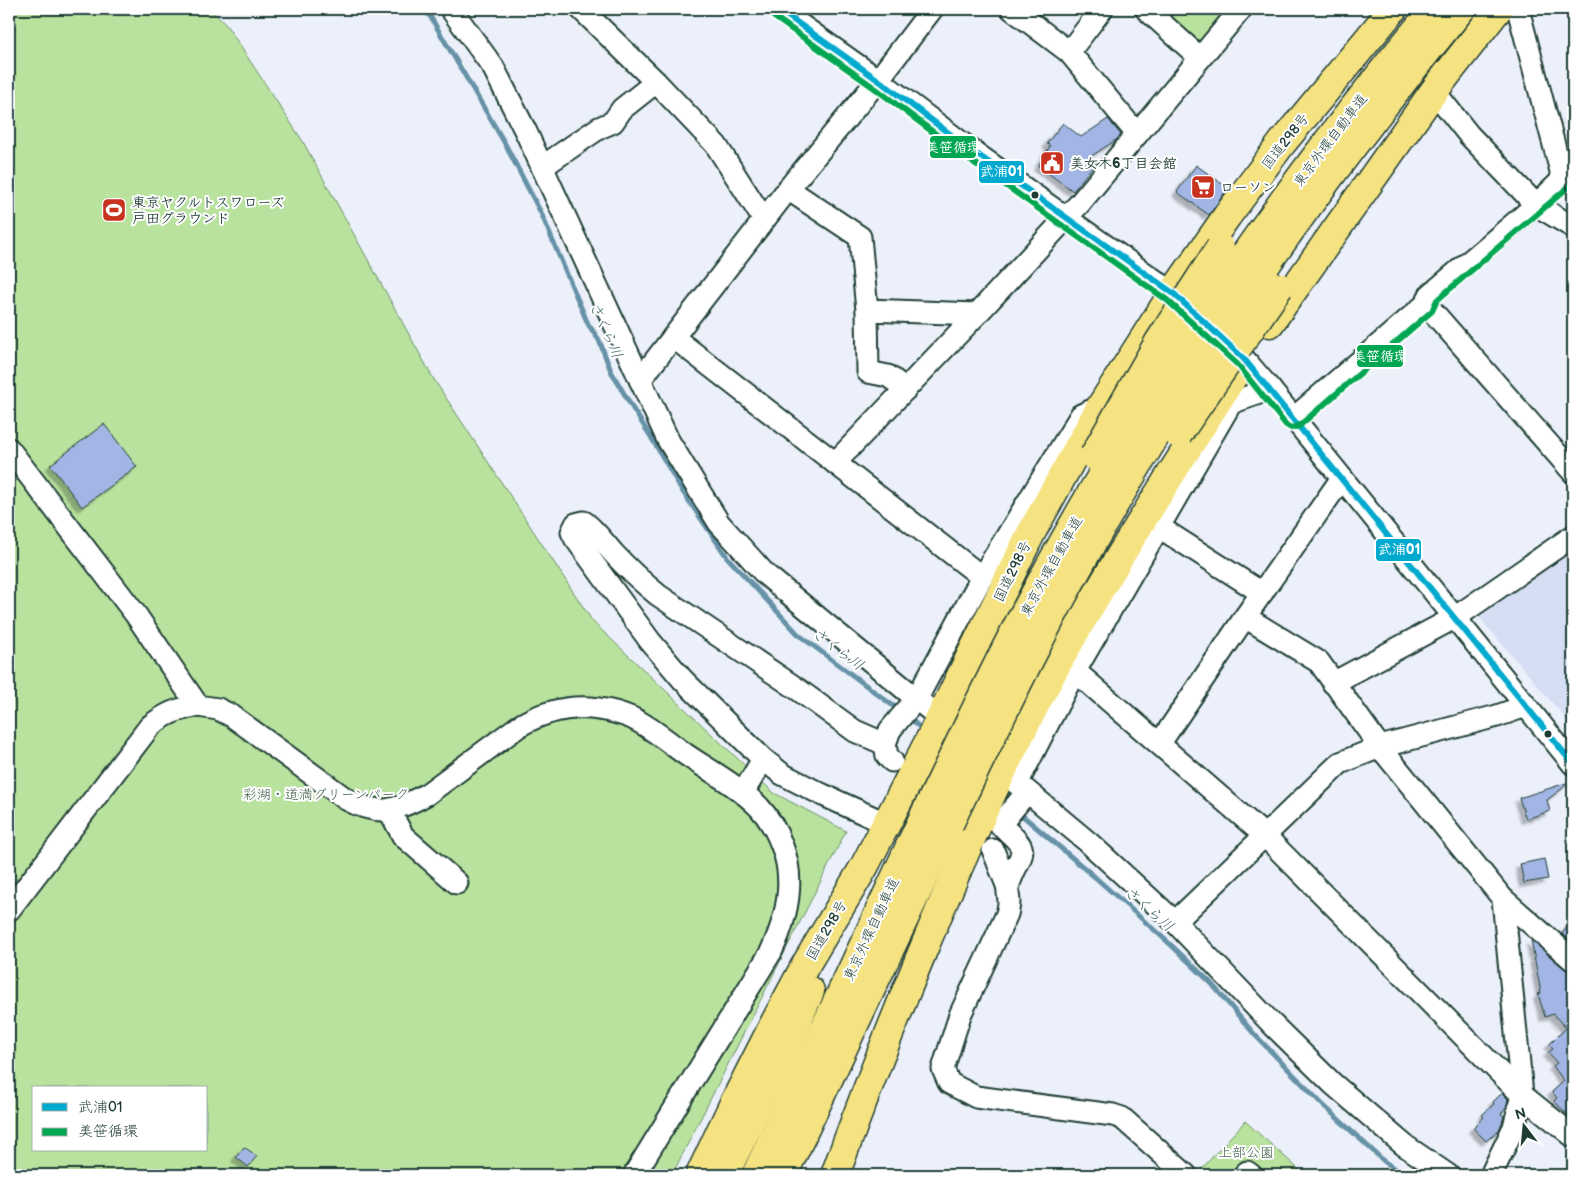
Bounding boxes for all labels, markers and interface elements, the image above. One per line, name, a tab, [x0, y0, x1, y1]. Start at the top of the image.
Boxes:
street label: 東京外環自動車道	[1290, 90, 1371, 190]
street label: 国道298号	[1258, 110, 1313, 173]
line badge: 美笹循環	[929, 135, 977, 159]
text: 美笹循環	[925, 139, 981, 156]
public building icon: 美女木6丁目会館	[1039, 150, 1065, 176]
place label: 美女木6丁目会館	[1070, 155, 1176, 172]
line badge: 武浦01	[978, 160, 1025, 184]
text: 武浦01	[980, 163, 1022, 180]
supermarket icon: ローソン	[1190, 174, 1216, 200]
place label: ローソン	[1220, 179, 1276, 196]
unlabelled marker	[1030, 190, 1040, 200]
place label: 東京ヤクルトスワローズ 戸田グラウンド	[132, 194, 284, 227]
sports icon: 東京ヤクルトスワローズ 戸田グラウンド	[101, 197, 127, 223]
water label: さくら川	[585, 299, 626, 361]
line badge: 美笹循環	[1356, 344, 1404, 368]
text: 美笹循環	[1352, 348, 1408, 365]
street label: 東京外環自動車道	[1017, 513, 1086, 619]
street label: 国道298号	[990, 538, 1035, 605]
line badge: 武浦01	[1375, 538, 1422, 562]
text: 武浦01	[1378, 541, 1420, 558]
water label: さくら川	[808, 624, 867, 675]
unlabelled marker	[1543, 729, 1553, 739]
park label: 彩湖・道満グリーンパーク	[243, 786, 409, 803]
street label: 東京外環自動車道	[840, 875, 903, 984]
water label: さくら川	[1120, 883, 1178, 936]
street label: 国道298号	[802, 897, 850, 963]
legend	[32, 1086, 208, 1152]
text: 武浦01	[78, 1098, 123, 1117]
north arrow	[1500, 1102, 1550, 1152]
text: N	[1513, 1104, 1528, 1124]
text: 美笹循環	[78, 1122, 138, 1141]
park label: 上部公園	[1218, 1144, 1274, 1161]

